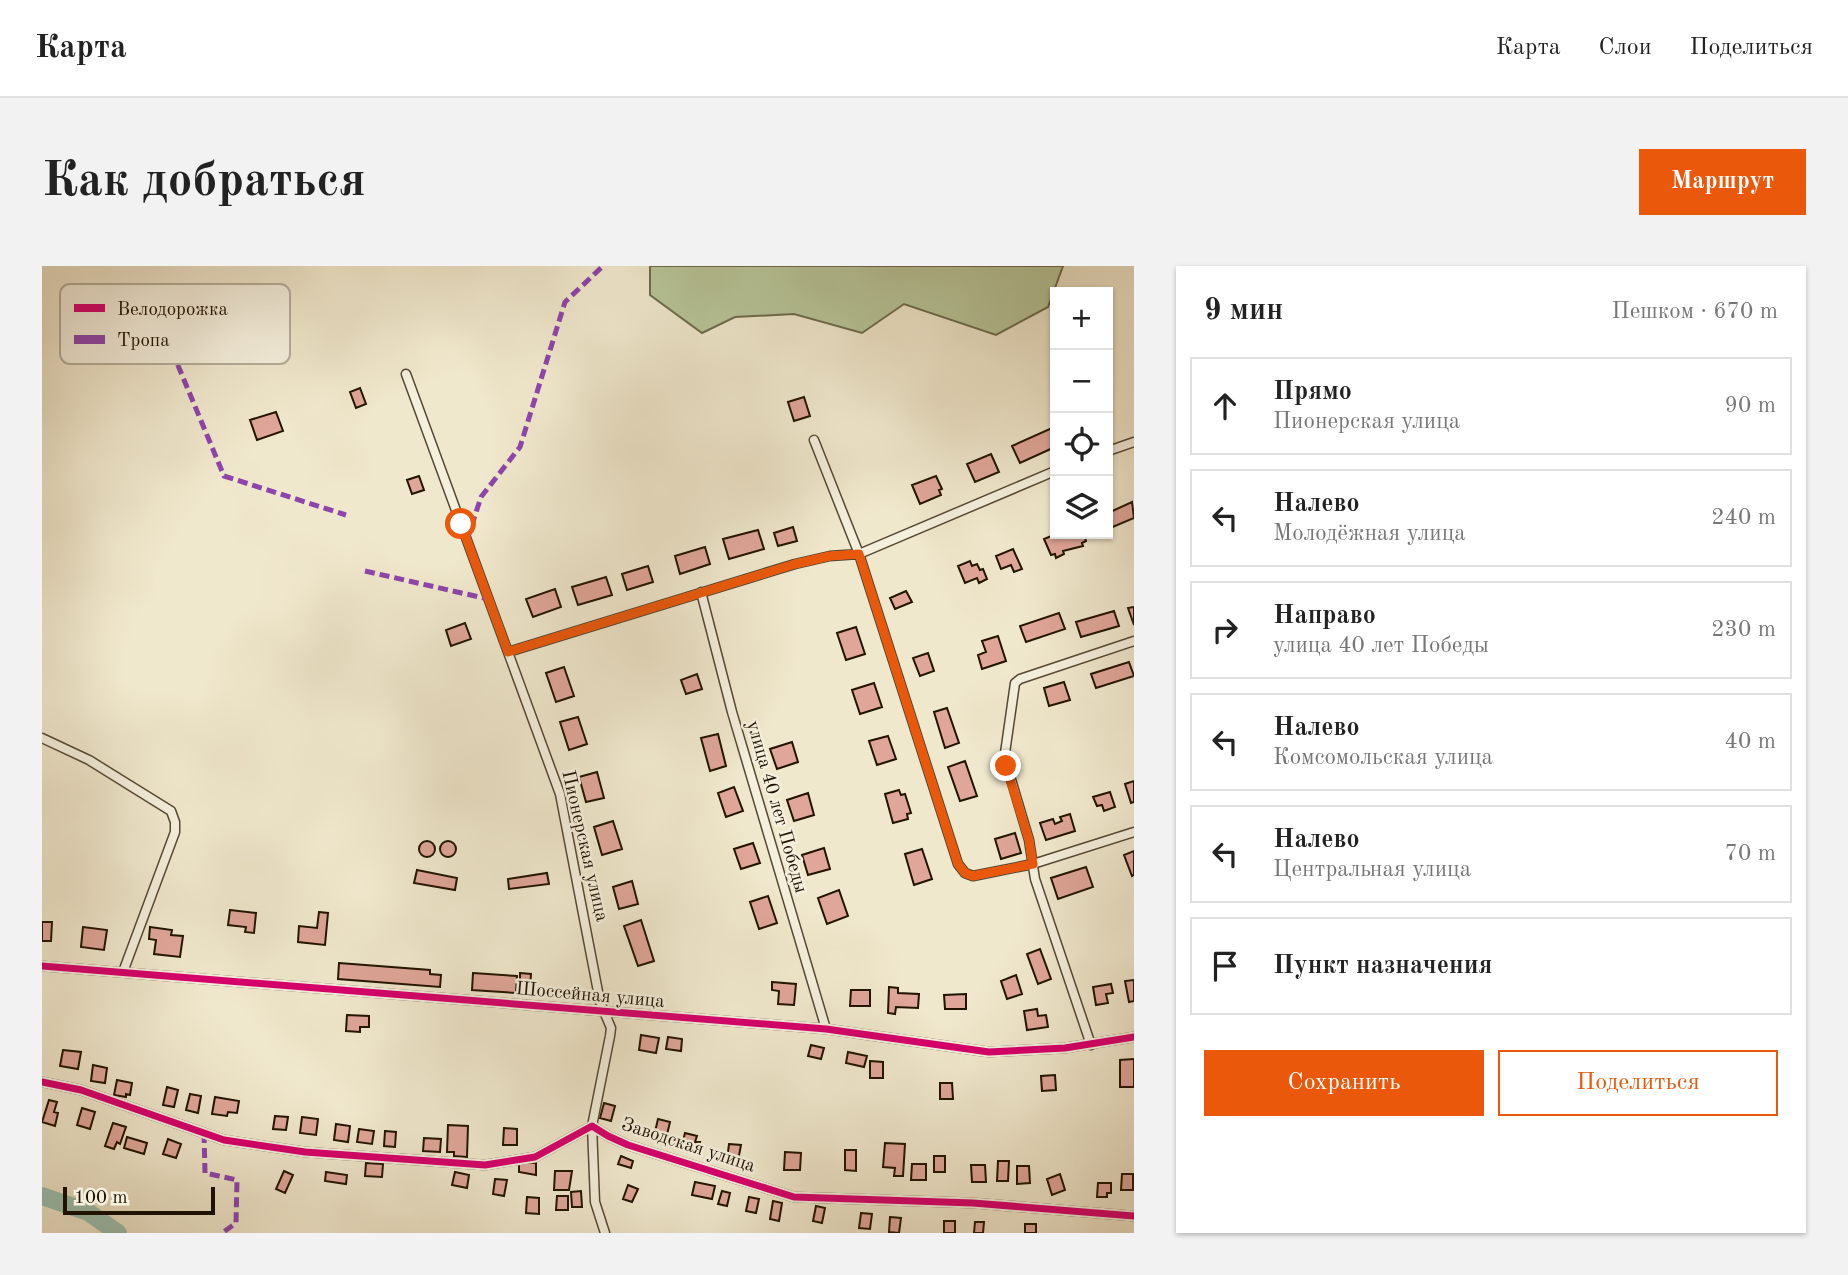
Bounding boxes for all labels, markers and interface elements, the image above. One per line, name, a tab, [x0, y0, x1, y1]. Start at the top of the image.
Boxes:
text: Карта	[35, 32, 127, 65]
text: Карта	[1496, 36, 1561, 60]
text: Слои	[1599, 36, 1652, 60]
text: Поделиться	[1690, 36, 1813, 60]
button: Маршрут	[1639, 149, 1806, 215]
text: Как добраться	[42, 158, 366, 207]
legend	[60, 284, 290, 364]
map controls	[1050, 287, 1113, 539]
button: +	[1050, 287, 1113, 350]
text: 9 мин	[1204, 296, 1283, 326]
text: Пешком · 670 m	[1612, 300, 1778, 323]
text: Велодорожка	[117, 301, 228, 320]
text: Тропа	[117, 332, 170, 351]
button: −	[1050, 350, 1113, 413]
text: Прямо	[1273, 379, 1352, 405]
icon: ahead	[1206, 387, 1244, 425]
text: 90 m	[1725, 394, 1776, 417]
text: Пионерская улица	[1273, 410, 1460, 433]
button: locate	[1050, 413, 1113, 476]
button: layers	[1050, 476, 1113, 539]
text: Налево	[1273, 491, 1360, 517]
icon: left	[1206, 499, 1244, 537]
text: 240 m	[1711, 506, 1776, 529]
route start	[445, 508, 476, 539]
text: Молодёжная улица	[1273, 522, 1466, 545]
text: Направо	[1273, 603, 1376, 629]
icon: right	[1206, 611, 1244, 649]
text: 230 m	[1711, 618, 1776, 641]
text: улица 40 лет Победы	[1273, 634, 1489, 657]
text: Налево	[1273, 715, 1360, 741]
street label: улица 40 лет Победы	[742, 719, 810, 895]
icon: left	[1206, 723, 1244, 761]
text: 40 m	[1725, 730, 1776, 753]
text: Комсомольская улица	[1273, 746, 1493, 769]
route end	[990, 750, 1021, 781]
street label: Пионерская улица	[557, 769, 611, 924]
text: Налево	[1273, 827, 1360, 853]
icon: left	[1206, 835, 1244, 873]
text: 70 m	[1725, 842, 1776, 865]
text: Центральная улица	[1273, 858, 1471, 881]
icon: arrive	[1206, 947, 1244, 985]
text: Пункт назначения	[1273, 953, 1492, 979]
street label: Шоссейная улица	[515, 980, 666, 1012]
button: Сохранить	[1204, 1050, 1484, 1116]
button: Поделиться	[1498, 1050, 1778, 1116]
street label: Заводская улица	[619, 1115, 758, 1177]
scale bar	[63, 1184, 215, 1216]
text: 100 m	[74, 1189, 127, 1208]

